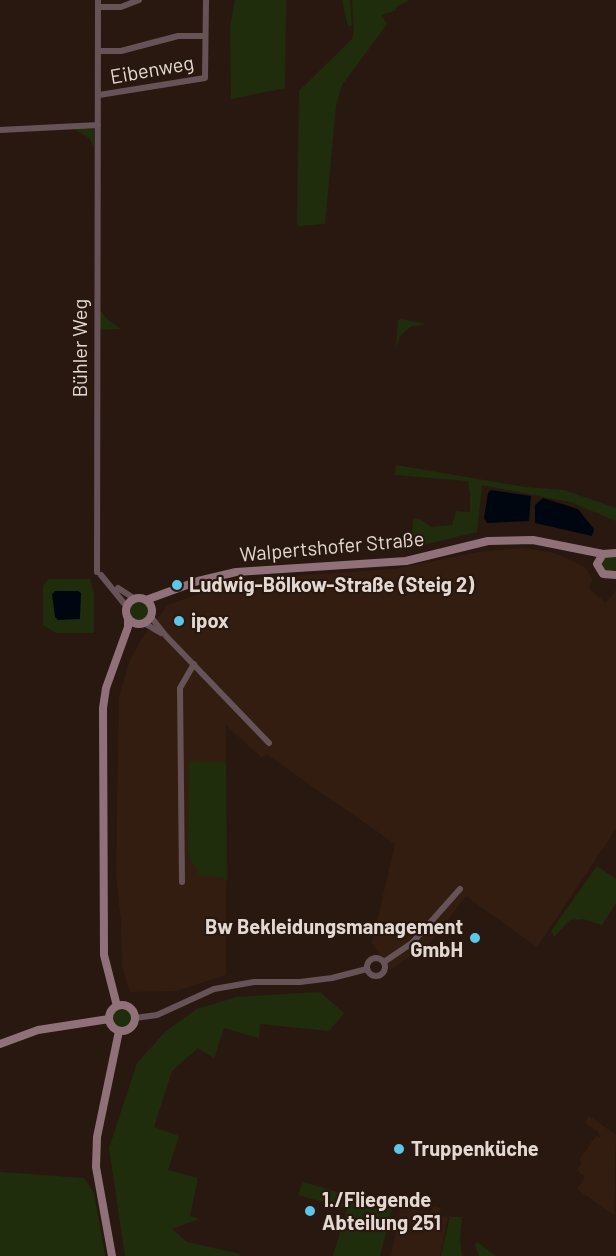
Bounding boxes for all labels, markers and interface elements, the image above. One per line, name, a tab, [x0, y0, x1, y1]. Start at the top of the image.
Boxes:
street label: Eibenweg	[108, 51, 196, 89]
street label: Bühler Weg	[68, 299, 92, 397]
street label: Walpertshofer Straße	[239, 527, 425, 567]
place label: Ludwig-Bölkow-Straße (Steig 2)	[189, 573, 474, 597]
marker: Ludwig-Bölkow-Straße (Steig 2)	[170, 578, 184, 592]
place label: ipox	[191, 609, 229, 633]
marker: ipox	[172, 614, 186, 628]
place label: Bw Bekleidungsmanagement GmbH	[205, 915, 463, 962]
marker: Bw Bekleidungsmanagement GmbH	[468, 931, 482, 945]
place label: Truppenküche	[411, 1137, 539, 1161]
marker: Truppenküche	[392, 1142, 406, 1156]
place label: 1./Fliegende Abteilung 251	[322, 1188, 441, 1235]
marker: 1./Fliegende Abteilung 251	[303, 1204, 317, 1218]

